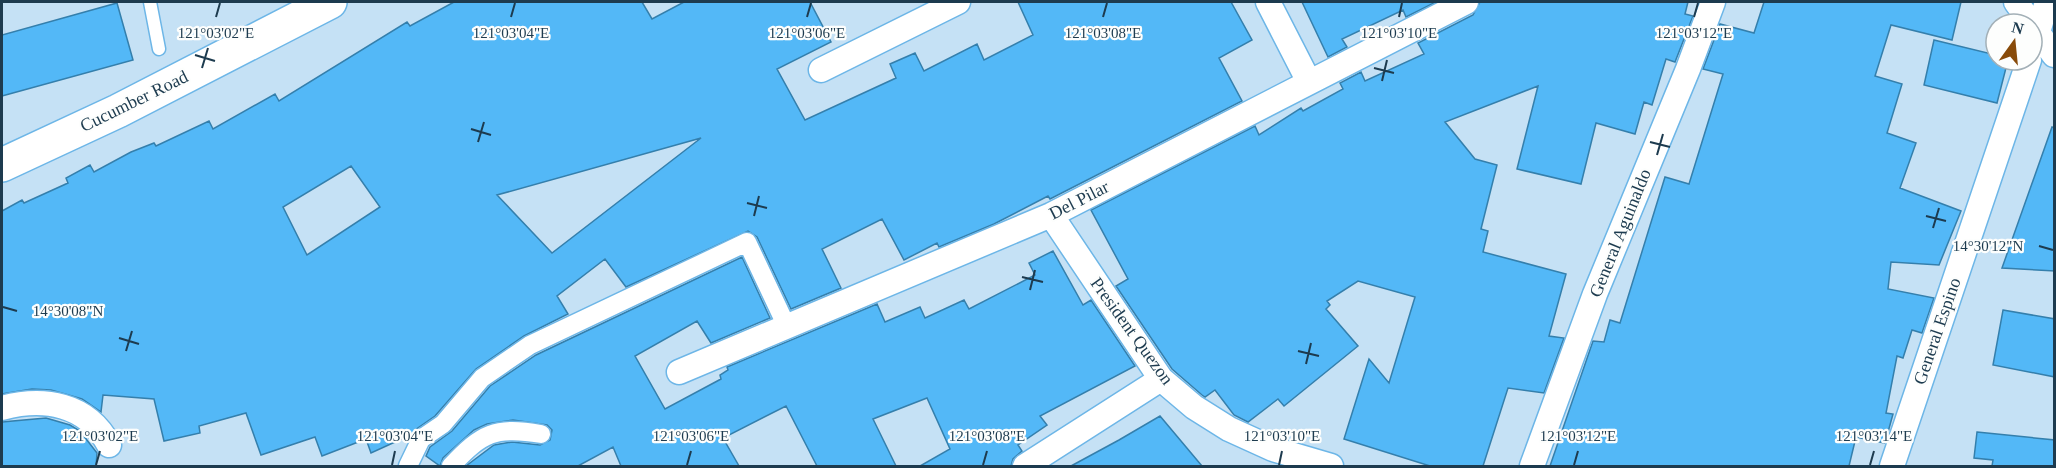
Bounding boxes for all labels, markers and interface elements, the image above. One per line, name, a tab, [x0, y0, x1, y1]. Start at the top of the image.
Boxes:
north arrow	[1984, 12, 2044, 72]
text: N	[2010, 18, 2026, 38]
text: 121°03'02"E	[178, 25, 254, 41]
text: 121°03'04"E	[473, 25, 549, 41]
text: 121°03'06"E	[769, 25, 845, 41]
text: 121°03'08"E	[1065, 25, 1141, 41]
text: 121°03'10"E	[1361, 25, 1437, 41]
text: 121°03'12"E	[1656, 25, 1732, 41]
street label: Cucumber Road	[77, 66, 191, 136]
street label: General Aguinaldo	[1585, 166, 1655, 300]
street label: Del Pilar	[1046, 176, 1112, 224]
text: 14°30'12"N	[1953, 238, 2023, 254]
street label: President Quezon	[1086, 274, 1178, 388]
street label: General Espino	[1909, 275, 1965, 387]
text: 14°30'08"N	[33, 303, 103, 319]
text: 121°03'02"E	[62, 428, 138, 444]
text: 121°03'04"E	[357, 428, 433, 444]
text: 121°03'06"E	[653, 428, 729, 444]
text: 121°03'08"E	[949, 428, 1025, 444]
text: 121°03'10"E	[1244, 428, 1320, 444]
text: 121°03'12"E	[1540, 428, 1616, 444]
text: 121°03'14"E	[1836, 428, 1912, 444]

